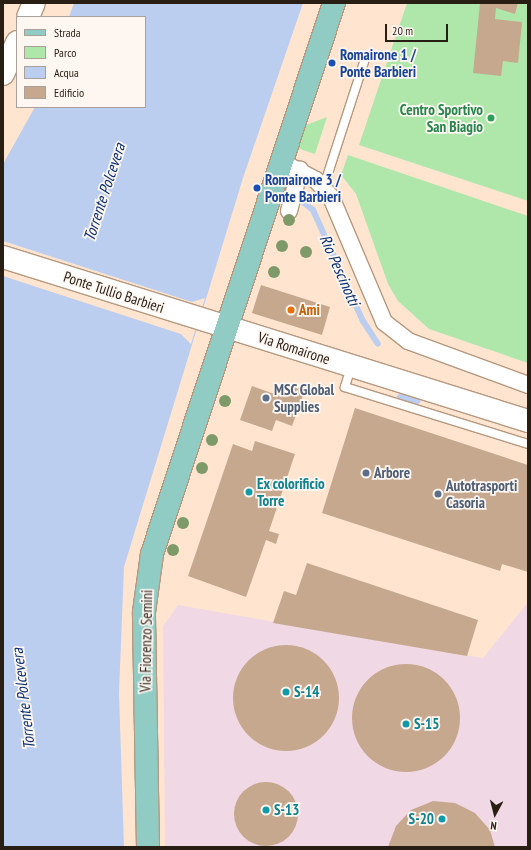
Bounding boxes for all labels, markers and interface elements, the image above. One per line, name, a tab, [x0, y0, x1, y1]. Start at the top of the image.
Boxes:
legend	[16, 16, 146, 108]
scale bar	[387, 16, 450, 42]
text: 20 m	[392, 23, 413, 38]
text: Strada	[54, 25, 81, 40]
text: Parco	[54, 45, 76, 60]
place label: Romairone 1 / Ponte Barbieri	[340, 45, 416, 80]
marker: Romairone 1 / Ponte Barbieri	[327, 58, 337, 68]
text: Acqua	[54, 65, 79, 80]
text: Edificio	[54, 85, 84, 100]
place label: Centro Sportivo San Biagio	[400, 100, 483, 135]
marker: Centro Sportivo San Biagio	[486, 113, 496, 123]
water label: Torrente Polcevera	[79, 141, 129, 243]
place label: Romairone 3 / Ponte Barbieri	[265, 170, 341, 205]
marker: Romairone 3 / Ponte Barbieri	[252, 183, 262, 193]
water label: Rio Pescinotti	[316, 232, 364, 308]
street label: Ponte Tullio Barbieri	[61, 267, 167, 317]
place label: Ami	[299, 301, 320, 319]
marker: Ami	[286, 305, 296, 315]
street label: Via Romairone	[256, 328, 332, 368]
place label: MSC Global Supplies	[274, 380, 335, 415]
marker: MSC Global Supplies	[261, 393, 271, 403]
place label: Arbore	[374, 464, 410, 482]
marker: Arbore	[361, 468, 371, 478]
place label: Ex colorificio Torre	[257, 474, 325, 509]
place label: Autotrasporti Casoria	[446, 476, 517, 511]
marker: Ex colorificio Torre	[244, 487, 254, 497]
marker: Autotrasporti Casoria	[433, 489, 443, 499]
street label: Via Fiorenzo Semini	[136, 590, 156, 692]
water label: Torrente Polcevera	[7, 647, 39, 751]
place label: S-14	[294, 683, 319, 701]
marker: S-14	[281, 687, 291, 697]
place label: S-15	[414, 715, 439, 733]
marker: S-15	[401, 719, 411, 729]
north arrow	[475, 794, 515, 834]
place label: S-13	[274, 801, 299, 819]
marker: S-13	[261, 805, 271, 815]
place label: S-20	[409, 810, 434, 828]
marker: S-20	[437, 814, 447, 824]
text: N	[490, 819, 497, 833]

